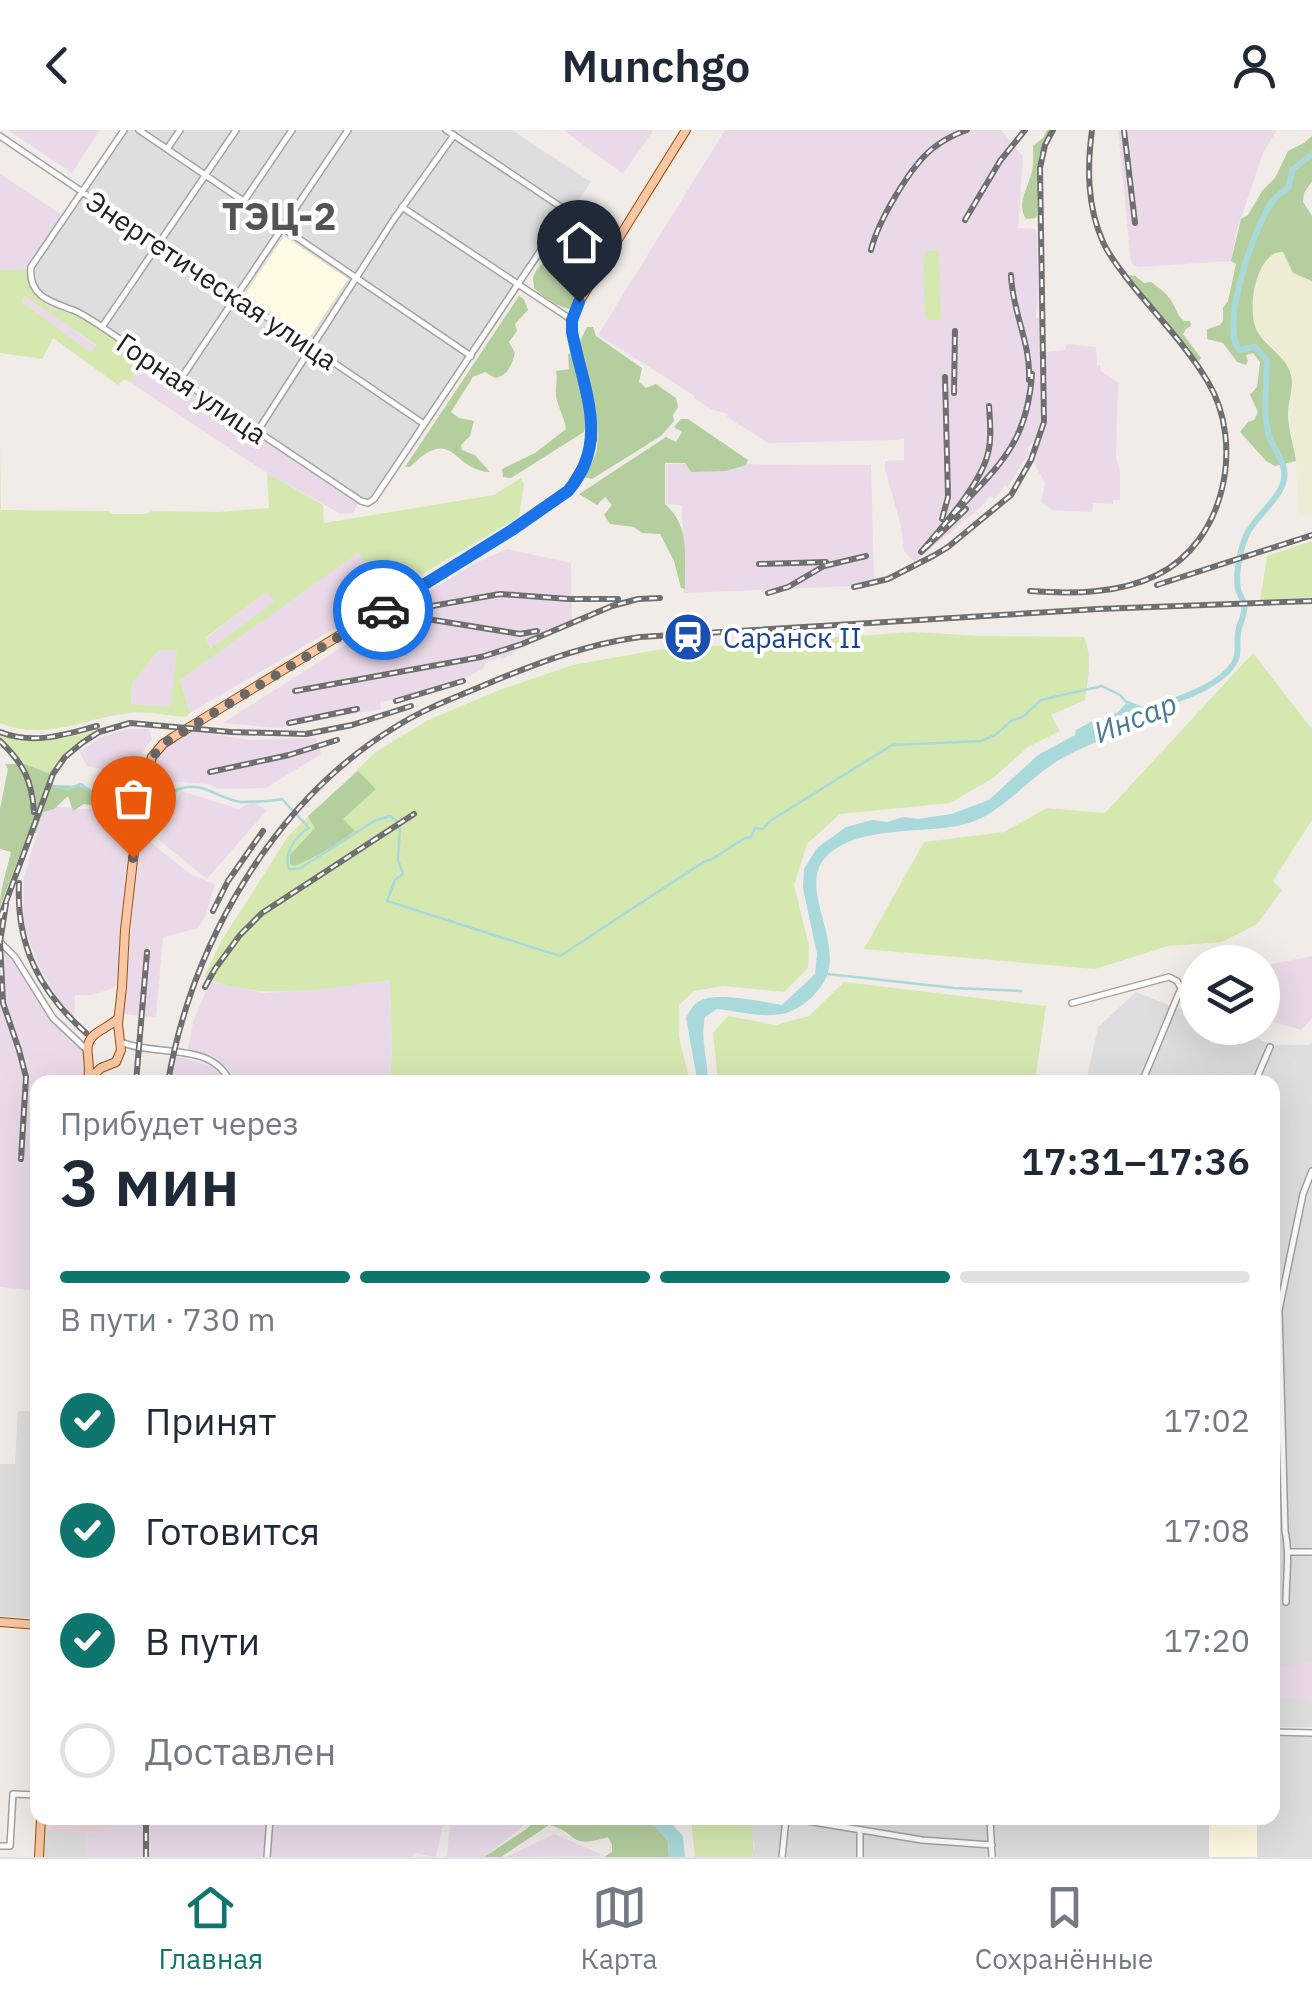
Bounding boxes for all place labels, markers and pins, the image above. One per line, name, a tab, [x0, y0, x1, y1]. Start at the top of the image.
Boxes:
pin	[537, 200, 622, 303]
station icon: Саранск II	[662, 611, 714, 663]
place label: Саранск II	[723, 619, 862, 656]
pin	[91, 756, 176, 859]

